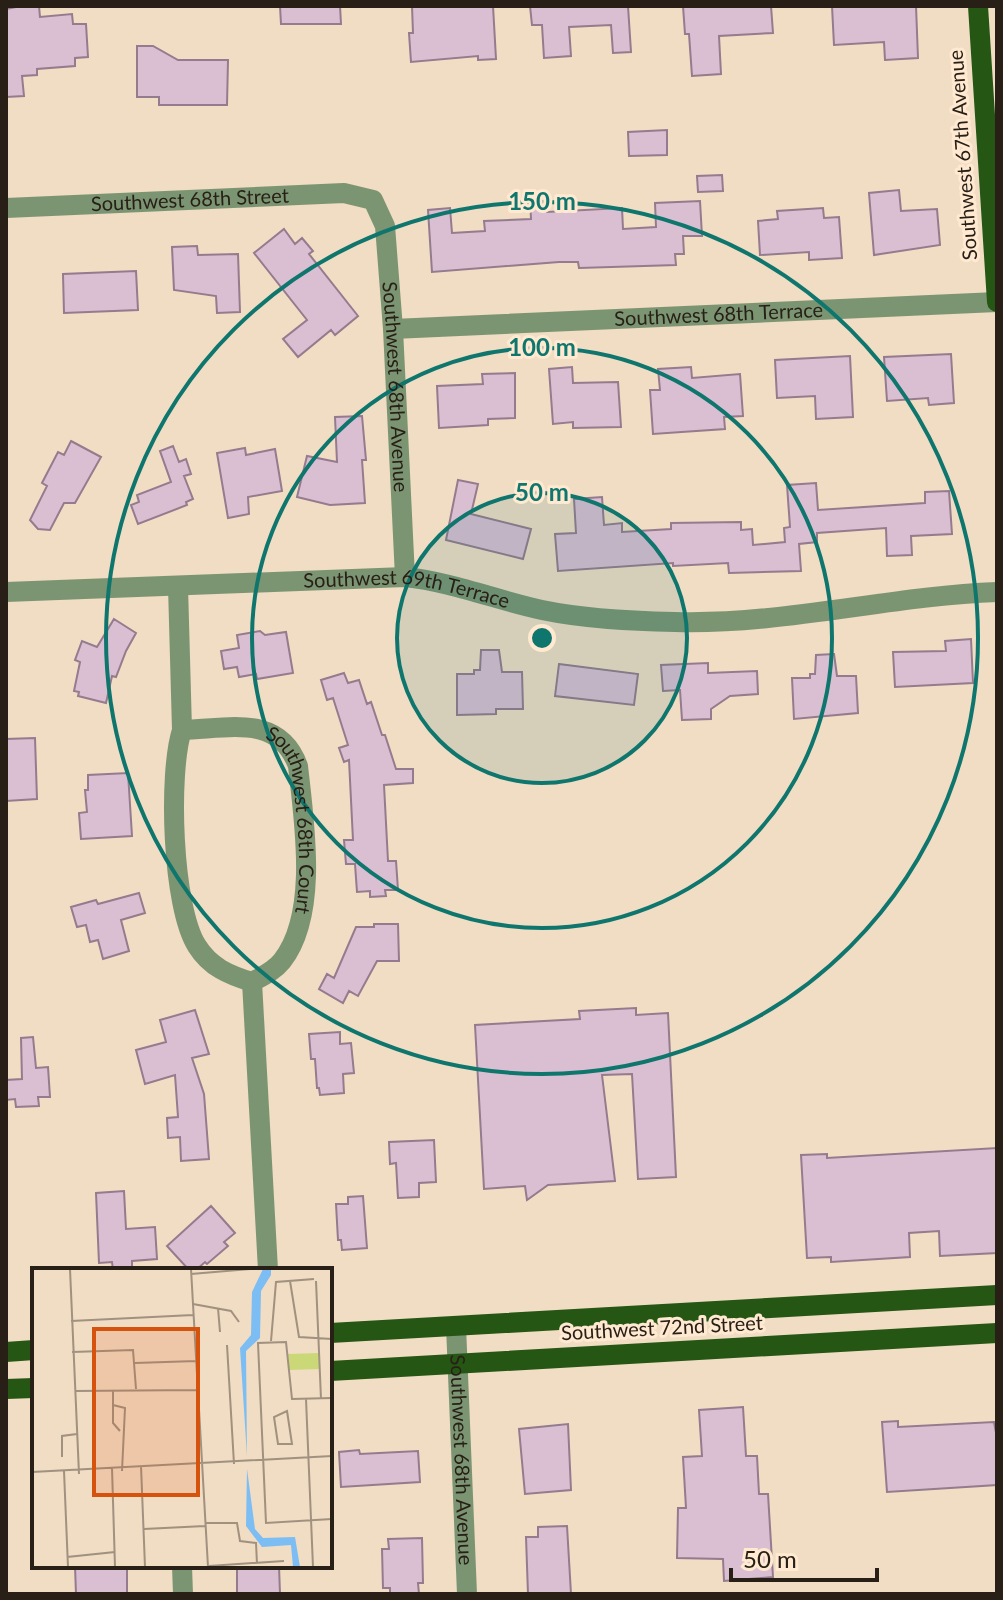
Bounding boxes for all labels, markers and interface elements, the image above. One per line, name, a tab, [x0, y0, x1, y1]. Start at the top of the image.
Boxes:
street label: Southwest 67th Avenue	[943, 49, 981, 261]
street label: Southwest 68th Street	[90, 182, 289, 215]
text: 150 m	[508, 186, 576, 215]
street label: Southwest 68th Avenue	[378, 281, 414, 493]
street label: Southwest 68th Terrace	[614, 297, 824, 330]
text: 100 m	[508, 332, 576, 361]
text: 50 m	[515, 477, 569, 506]
street label: Southwest 69th Terrace	[303, 564, 513, 612]
centre of rings	[528, 624, 556, 652]
street label: Southwest 68th Court	[263, 720, 319, 916]
inset map	[32, 1268, 332, 1568]
street label: Southwest 72nd Street	[560, 1310, 763, 1344]
street label: Southwest 68th Avenue	[446, 1354, 479, 1566]
scale bar	[731, 1532, 877, 1582]
text: 50 m	[743, 1544, 797, 1573]

